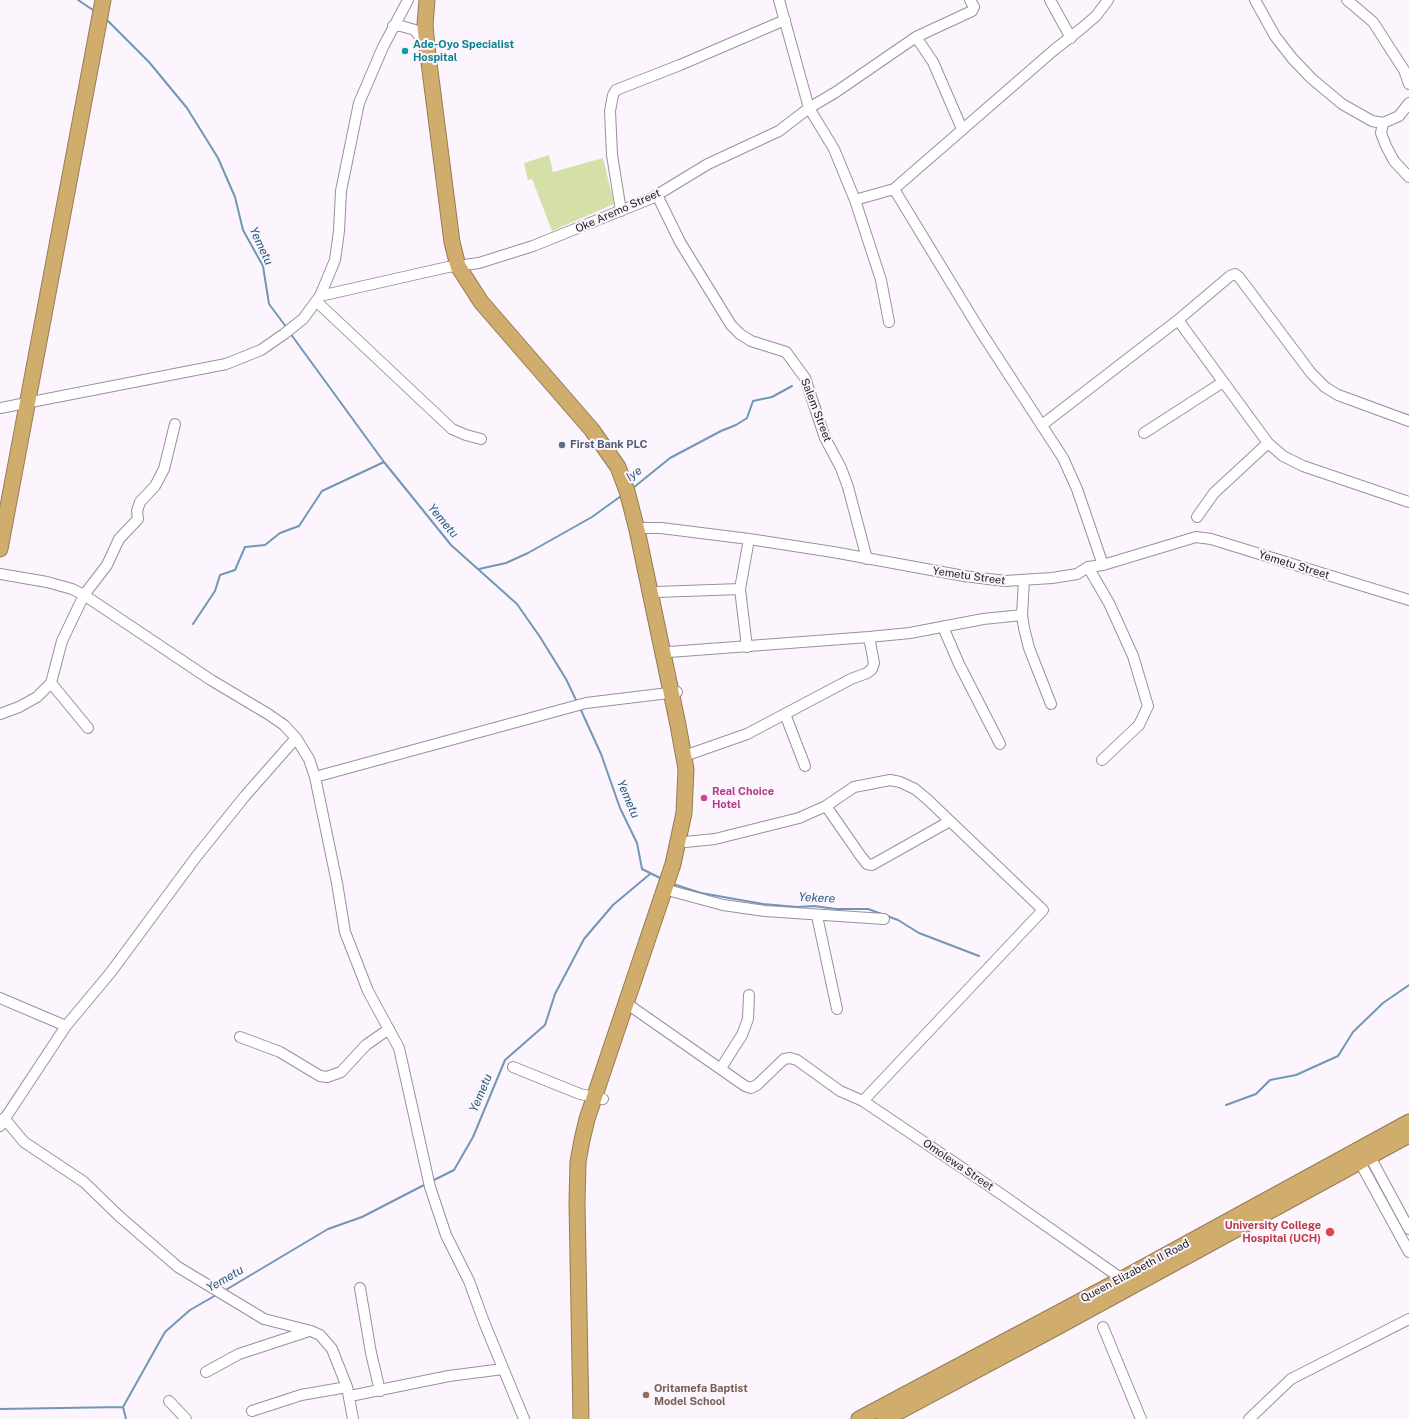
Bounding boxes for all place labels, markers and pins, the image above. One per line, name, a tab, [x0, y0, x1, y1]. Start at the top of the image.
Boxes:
place label: Ade-Oyo Specialist Hospital	[413, 38, 514, 64]
marker: Ade-Oyo Specialist Hospital	[400, 46, 410, 56]
place label: First Bank PLC	[570, 438, 647, 452]
marker: First Bank PLC	[557, 440, 567, 450]
place label: Real Choice Hotel	[712, 785, 774, 811]
marker: Real Choice Hotel	[699, 793, 709, 803]
place label: University College Hospital (UCH)	[1225, 1219, 1321, 1245]
marker: University College Hospital (UCH)	[1324, 1226, 1336, 1238]
place label: Oritamefa Baptist Model School	[654, 1382, 748, 1408]
marker: Oritamefa Baptist Model School	[641, 1390, 651, 1400]

